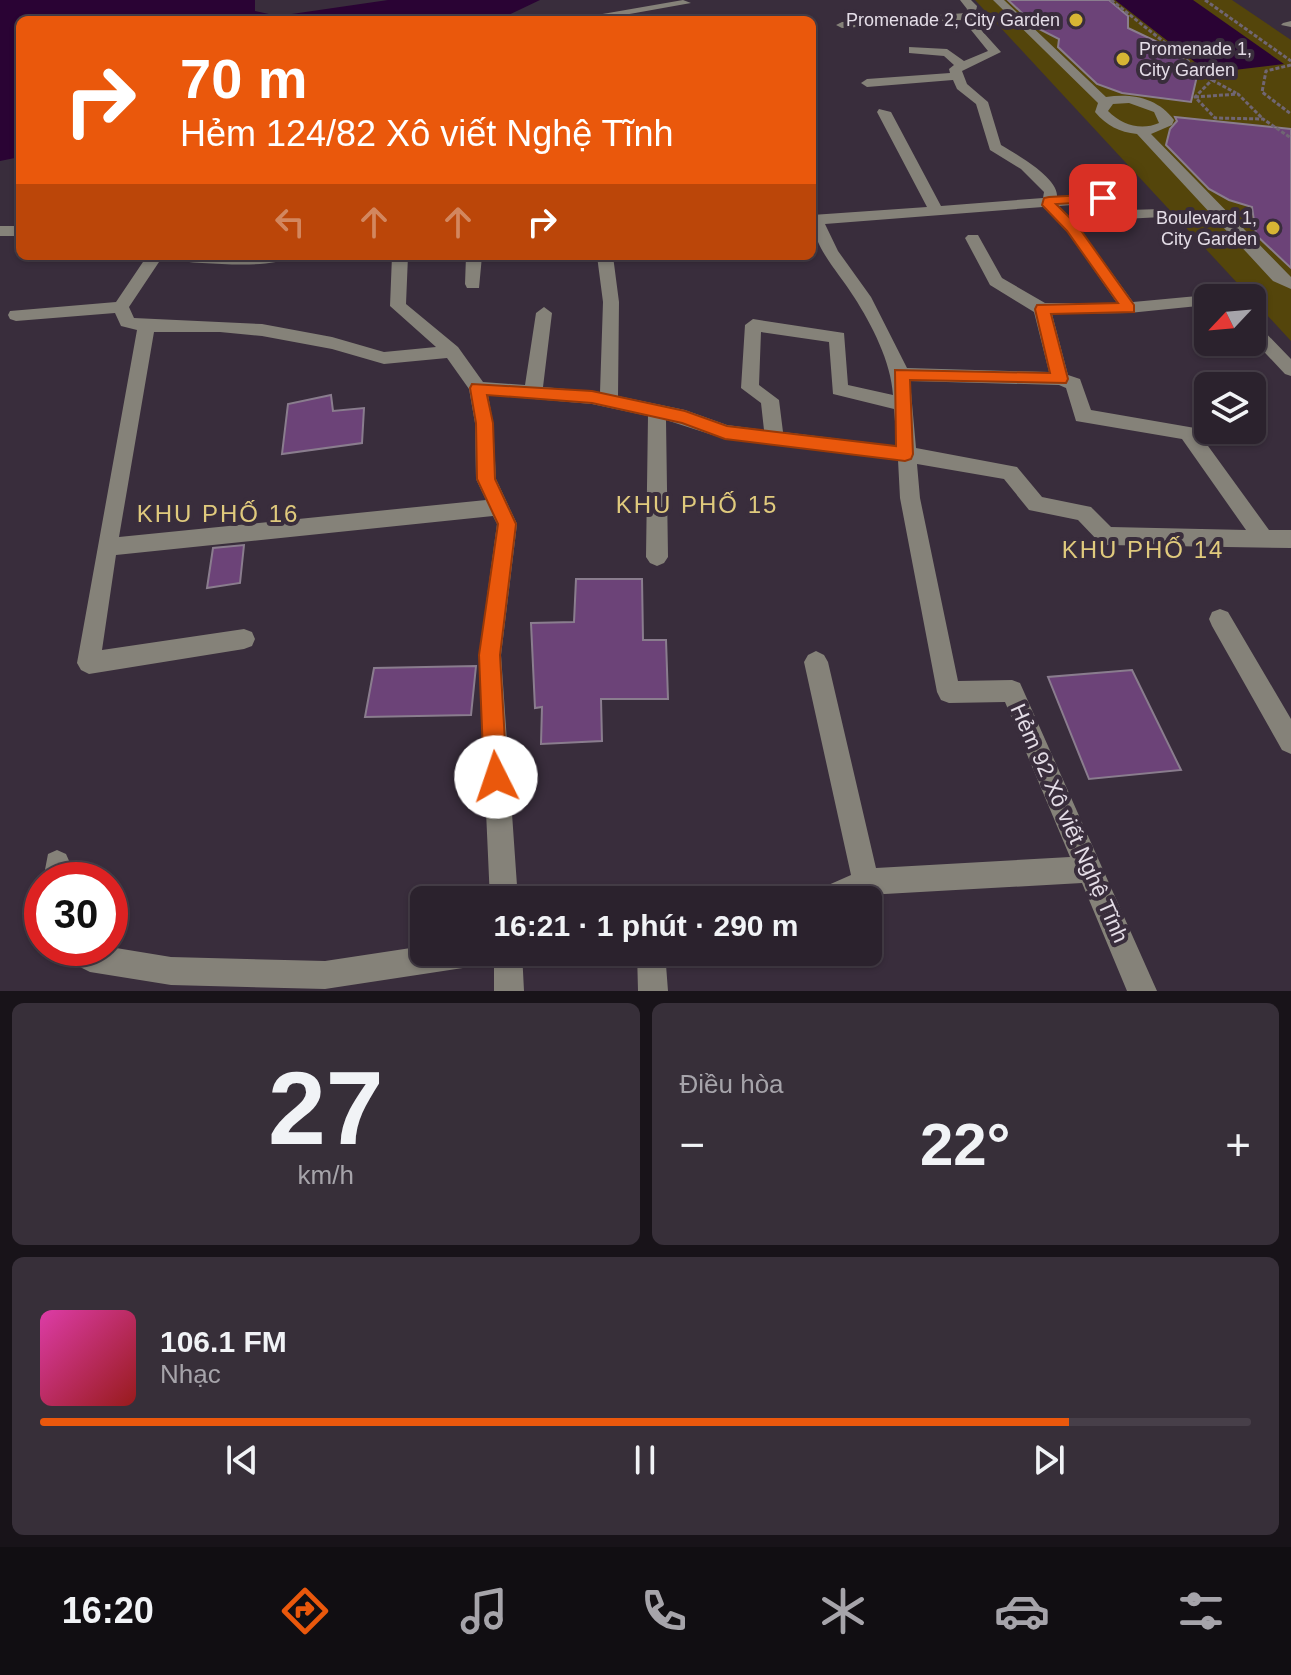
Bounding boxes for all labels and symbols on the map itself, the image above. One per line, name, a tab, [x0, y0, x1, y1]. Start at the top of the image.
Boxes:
place label: Promenade 2, City Garden	[846, 10, 1060, 30]
marker: Promenade 2, City Garden	[1067, 11, 1085, 29]
place label: Promenade 1, City Garden	[1139, 39, 1252, 80]
marker: Promenade 1, City Garden	[1114, 50, 1132, 68]
pin	[1069, 164, 1137, 232]
place label: Boulevard 1, City Garden	[1156, 208, 1257, 249]
marker: Boulevard 1, City Garden	[1264, 219, 1282, 237]
north arrow	[1194, 284, 1266, 356]
district label: KHU PHỐ 15	[616, 491, 778, 518]
district label: KHU PHỐ 16	[137, 500, 299, 527]
district label: KHU PHỐ 14	[1062, 536, 1224, 563]
street label: Hẻm 92 Xô viết Nghệ Tĩnh	[1005, 700, 1134, 947]
position arrow	[454, 735, 538, 819]
speed limit sign: 30	[24, 862, 128, 966]

